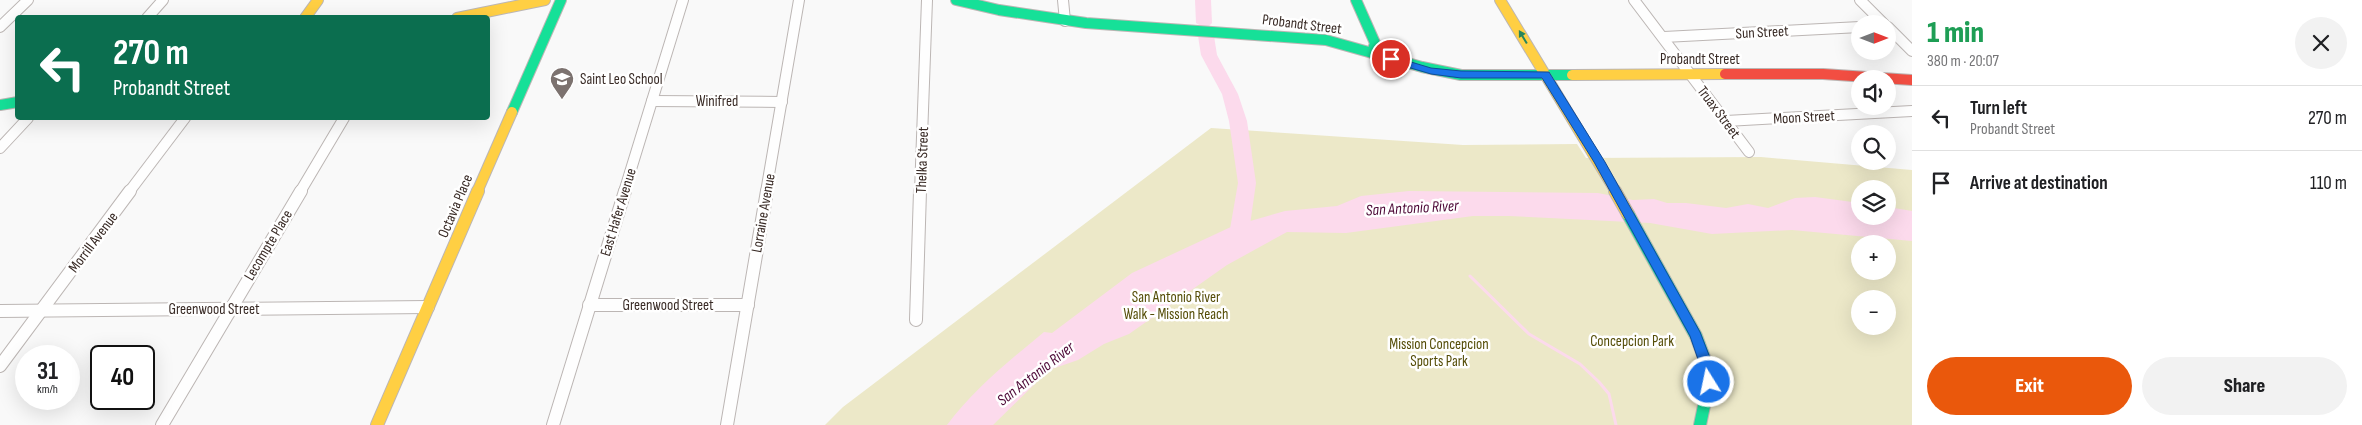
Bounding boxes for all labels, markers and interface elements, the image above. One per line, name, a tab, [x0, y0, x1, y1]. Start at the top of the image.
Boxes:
street label: Probandt Street	[1261, 10, 1343, 39]
north arrow	[1851, 15, 1896, 60]
map controls	[1851, 15, 1896, 335]
text: 1 min	[1927, 15, 1984, 51]
button: close	[2295, 17, 2347, 69]
street label: Sun Street	[1735, 22, 1789, 43]
one-way arrow	[1518, 31, 1527, 44]
text: 270 m	[113, 32, 189, 75]
icon: left	[30, 35, 95, 100]
pin	[1370, 38, 1412, 80]
icon: arrive	[1377, 45, 1405, 73]
street label: Probandt Street	[1660, 50, 1740, 69]
text: 380 m · 20:07	[1927, 52, 1999, 71]
school or university icon: Saint Leo School	[549, 66, 575, 100]
place label: Saint Leo School	[580, 70, 663, 89]
button: sound	[1851, 70, 1896, 115]
text: Probandt Street	[113, 75, 230, 102]
street label: Truax Street	[1693, 82, 1745, 143]
street label: Winifred	[696, 92, 738, 111]
text: Turn left	[1970, 97, 2027, 120]
icon: left	[1927, 104, 1955, 132]
street label: Moon Street	[1773, 106, 1836, 129]
text: 270 m	[2308, 107, 2347, 130]
text: Probandt Street	[1970, 120, 2055, 139]
button: search	[1851, 125, 1896, 170]
street label: Thelka Street	[912, 126, 933, 194]
street label: East Hafer Avenue	[596, 166, 641, 258]
icon: arrive	[1927, 169, 1955, 197]
street label: Octavia Place	[434, 172, 477, 241]
street label: Lorraine Avenue	[747, 172, 780, 254]
text: Arrive at destination	[1970, 172, 2108, 195]
text: 110 m	[2310, 172, 2347, 195]
button: layers	[1851, 180, 1896, 225]
water label: San Antonio River	[1365, 197, 1459, 220]
street label: Lecompte Place	[240, 206, 297, 284]
street label: Morrill Avenue	[64, 208, 122, 276]
button: +	[1851, 235, 1896, 280]
park label: San Antonio River Walk - Mission Reach	[1123, 288, 1229, 324]
button: −	[1851, 290, 1896, 335]
street label: Greenwood Street	[622, 296, 714, 315]
street label: Greenwood Street	[168, 300, 260, 319]
park label: Concepcion Park	[1590, 332, 1674, 351]
park label: Mission Concepcion Sports Park	[1389, 335, 1489, 371]
water label: San Antonio River	[994, 338, 1079, 410]
speed limit sign: 40	[90, 345, 155, 410]
position arrow	[1682, 355, 1734, 407]
text: 31	[37, 356, 58, 387]
button: Exit	[1927, 357, 2132, 415]
button: Share	[2142, 357, 2347, 415]
text: km/h	[37, 382, 58, 397]

